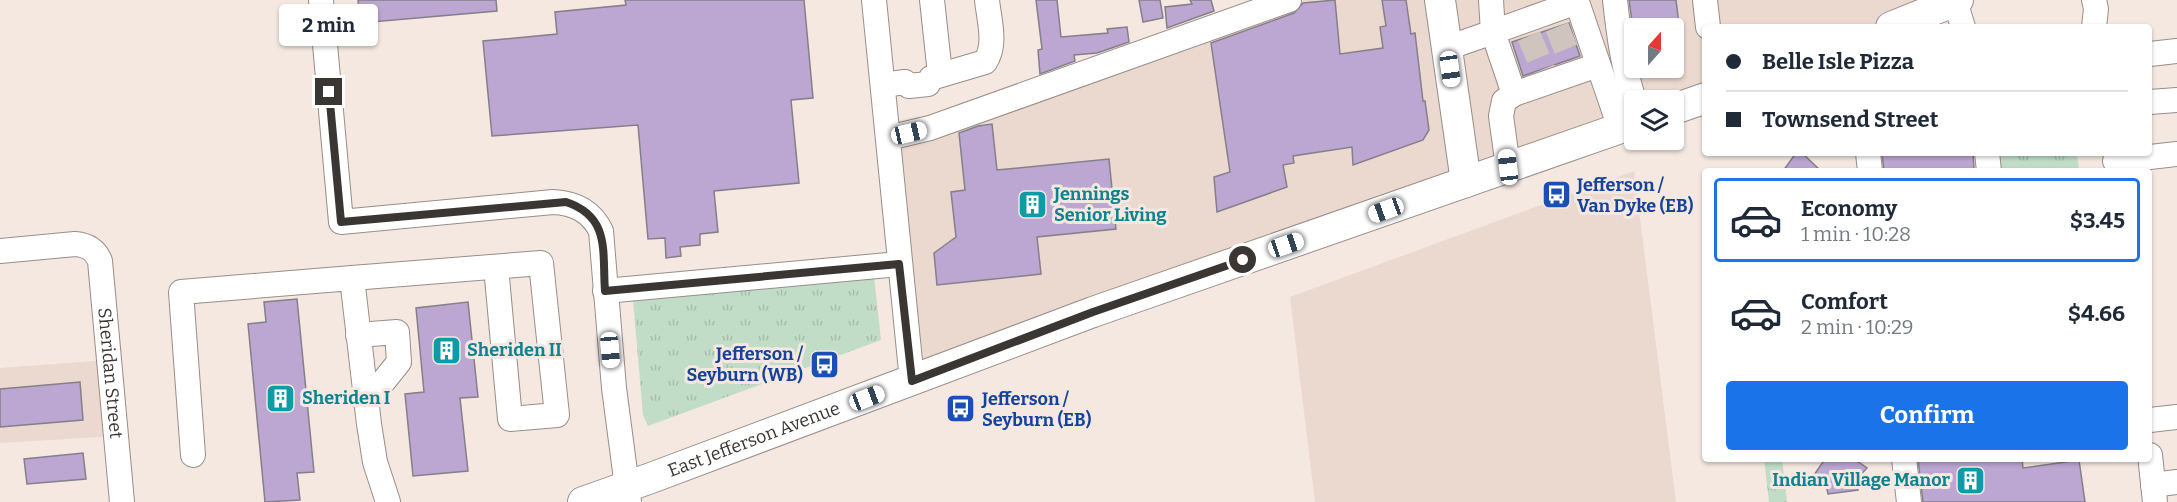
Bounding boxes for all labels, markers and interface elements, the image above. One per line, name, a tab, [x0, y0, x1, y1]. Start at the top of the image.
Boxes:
callout: 2 min	[280, 5, 378, 47]
text: 2 min	[302, 13, 355, 37]
north arrow	[1624, 18, 1684, 78]
map controls	[1624, 18, 1684, 150]
text: Belle Isle Pizza	[1762, 48, 1914, 75]
car	[1439, 50, 1461, 88]
route end	[315, 78, 342, 105]
button: layers	[1624, 90, 1684, 150]
text: Townsend Street	[1762, 106, 1938, 133]
car	[889, 120, 929, 146]
car	[1497, 148, 1519, 186]
place label: Jefferson / Van Dyke (EB)	[1576, 174, 1694, 217]
bus stop icon: Jefferson / Van Dyke (EB)	[1540, 179, 1572, 211]
place label: Jennings Senior Living	[1053, 183, 1167, 226]
building icon: Jennings Senior Living	[1017, 188, 1049, 220]
icon: car	[1729, 193, 1783, 247]
car	[1366, 195, 1406, 225]
text: Economy	[1801, 195, 1897, 222]
text: $3.45	[2070, 207, 2125, 234]
text: 1 min · 10:28	[1801, 222, 1911, 246]
car	[1266, 231, 1306, 259]
route start	[1229, 246, 1256, 273]
icon: car	[1729, 286, 1783, 340]
text: Comfort	[1801, 288, 1888, 315]
text: $4.66	[2068, 300, 2125, 327]
street label: Sheridan Street	[93, 307, 127, 440]
text: 2 min · 10:29	[1801, 315, 1914, 339]
car	[599, 331, 621, 369]
building icon: Sheriden II	[430, 334, 462, 366]
place label: Sheriden II	[467, 339, 562, 361]
place label: Jefferson / Seyburn (WB)	[686, 343, 804, 386]
bus stop icon: Jefferson / Seyburn (WB)	[808, 348, 840, 380]
button: Confirm	[1726, 381, 2128, 450]
building icon: Sheriden I	[265, 382, 297, 414]
car	[847, 383, 887, 413]
place label: Sheriden I	[302, 387, 390, 409]
place label: Jefferson / Seyburn (EB)	[981, 388, 1092, 431]
bus stop icon: Jefferson / Seyburn (EB)	[945, 393, 977, 425]
street label: East Jefferson Avenue	[665, 397, 843, 482]
building icon: Indian Village Manor	[1955, 464, 1987, 496]
place label: Indian Village Manor	[1772, 469, 1951, 491]

